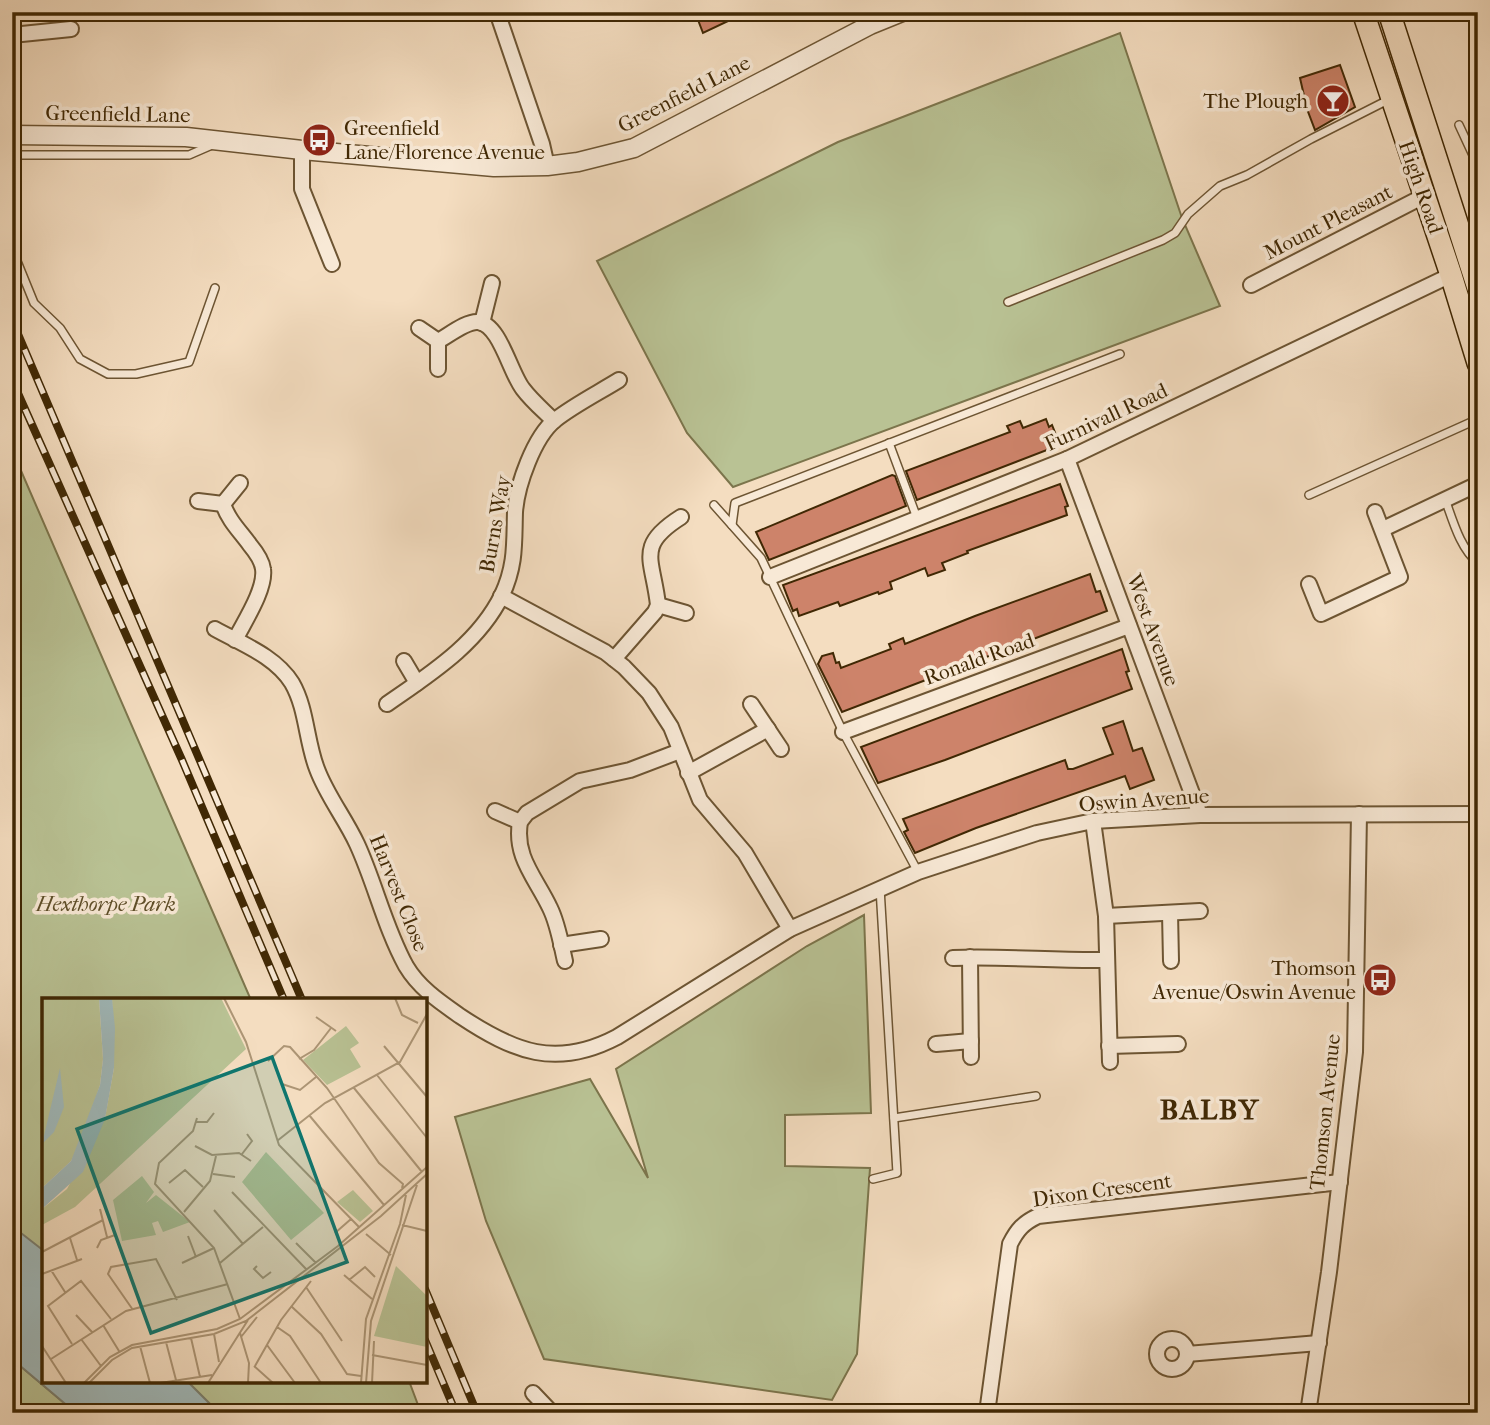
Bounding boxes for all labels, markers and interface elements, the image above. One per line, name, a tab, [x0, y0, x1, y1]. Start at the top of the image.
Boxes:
street label: Greenfield Lane	[614, 50, 754, 138]
bar icon: The Plough	[1314, 82, 1352, 120]
place label: The Plough	[1203, 89, 1308, 113]
street label: Greenfield Lane	[45, 101, 191, 127]
place label: Greenfield Lane/Florence Avenue	[344, 116, 545, 164]
bus stop icon: Greenfield Lane/Florence Avenue	[300, 121, 338, 159]
street label: High Road	[1394, 137, 1448, 237]
street label: Mount Pleasant	[1260, 179, 1397, 265]
street label: Furnivall Road	[1041, 378, 1172, 456]
street label: Burns Way	[475, 473, 516, 575]
street label: West Avenue	[1121, 570, 1184, 689]
street label: Ronald Road	[921, 628, 1038, 690]
street label: Oswin Avenue	[1078, 783, 1210, 817]
street label: Harvest Close	[365, 831, 433, 955]
park label: Hexthorpe Park	[35, 892, 176, 916]
place label: Thomson Avenue/Oswin Avenue	[1151, 956, 1356, 1004]
bus stop icon: Thomson Avenue/Oswin Avenue	[1361, 961, 1399, 999]
inset map	[42, 998, 427, 1383]
street label: Thomson Avenue	[1305, 1033, 1345, 1191]
district label: BALBY	[1160, 1093, 1260, 1126]
street label: Dixon Crescent	[1031, 1168, 1174, 1212]

